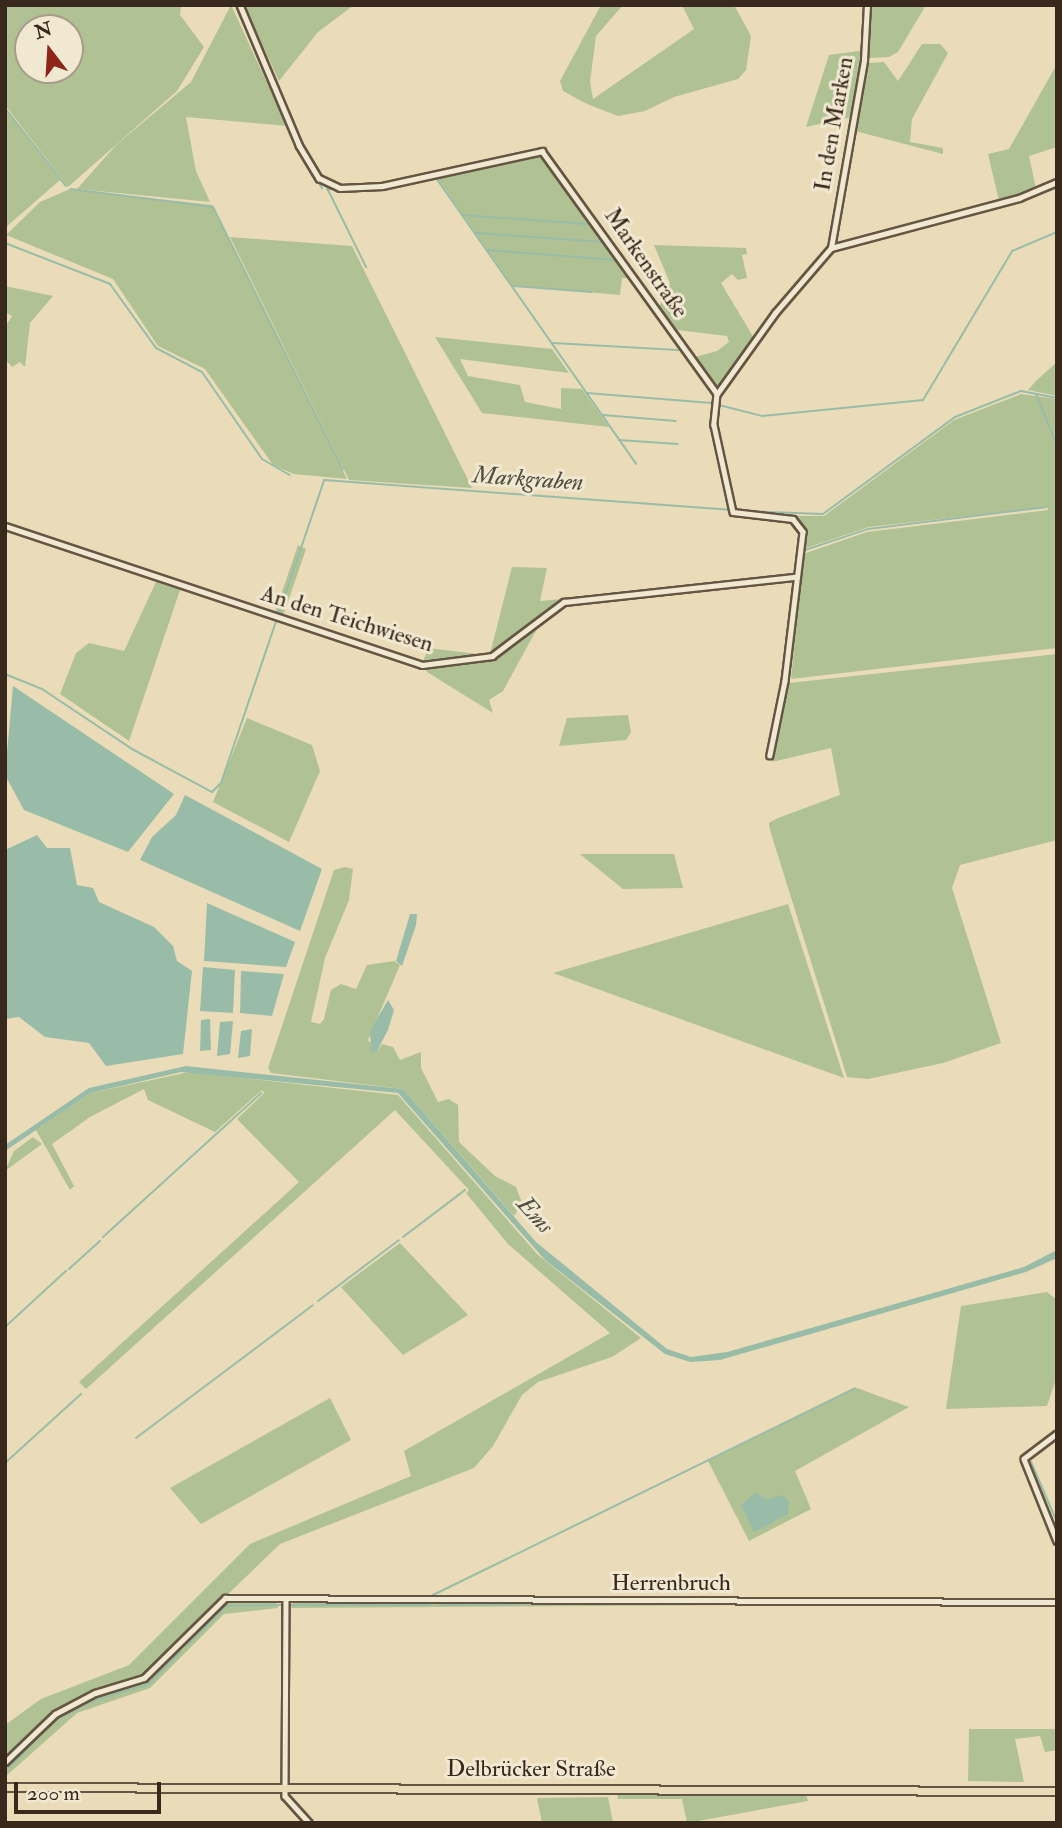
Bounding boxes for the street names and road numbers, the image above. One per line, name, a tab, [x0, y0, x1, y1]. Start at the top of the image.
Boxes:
street label: In den Marken	[809, 55, 859, 193]
street label: Markenstraße	[598, 203, 694, 323]
street label: An den Teichwiesen	[257, 580, 437, 658]
street label: Herrenbruch	[611, 1569, 731, 1597]
street label: Delbrücker Straße	[446, 1755, 616, 1783]

